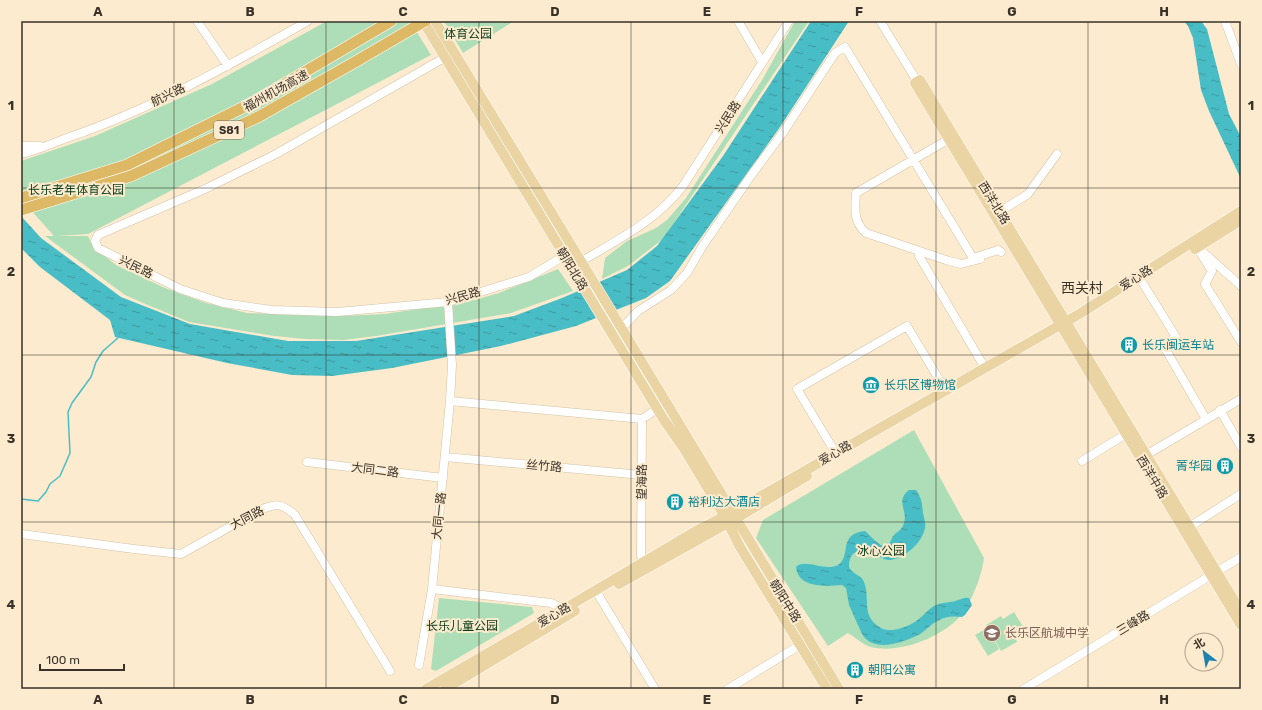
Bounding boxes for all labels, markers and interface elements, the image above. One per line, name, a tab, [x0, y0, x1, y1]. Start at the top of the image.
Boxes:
text: A	[93, 4, 103, 19]
text: B	[245, 4, 255, 19]
text: C	[398, 4, 408, 19]
text: D	[550, 4, 560, 19]
text: E	[703, 4, 711, 19]
text: F	[855, 4, 863, 19]
text: G	[1007, 4, 1017, 19]
text: H	[1159, 4, 1169, 19]
park label: 体育公园	[444, 27, 492, 41]
street label: 福州机场高速	[241, 67, 311, 115]
street label: 航兴路	[149, 81, 187, 109]
text: 1	[8, 98, 14, 113]
street label: 兴民路	[712, 98, 744, 136]
text: 1	[1248, 98, 1254, 113]
road number: S81	[214, 121, 244, 139]
street label: 西洋北路	[975, 179, 1013, 227]
park label: 长乐老年体育公园	[28, 183, 124, 197]
street label: 朝阳北路	[554, 245, 590, 293]
street label: 兴民路	[117, 253, 155, 281]
street label: 爱心路	[1117, 263, 1155, 293]
text: 2	[7, 264, 15, 279]
text: 2	[1247, 264, 1255, 279]
district label: 西关村	[1061, 280, 1103, 297]
street label: 兴民路	[444, 285, 482, 307]
building icon: 长乐闽运车站	[1119, 335, 1139, 355]
place label: 长乐闽运车站	[1142, 338, 1214, 352]
museum icon: 长乐区博物馆	[861, 375, 881, 395]
place label: 长乐区博物馆	[884, 378, 956, 392]
text: 3	[7, 431, 16, 446]
text: 3	[1247, 431, 1256, 446]
street label: 爱心路	[816, 438, 854, 468]
street label: 西洋中路	[1134, 453, 1170, 501]
building icon: 菁华园	[1215, 456, 1235, 476]
street label: 丝竹路	[525, 457, 563, 475]
place label: 菁华园	[1176, 459, 1212, 473]
street label: 大同二路	[350, 460, 400, 480]
street label: 望海路	[635, 464, 649, 500]
street label: 大同一路	[430, 491, 448, 541]
building icon: 裕利达大酒店	[665, 492, 685, 512]
place label: 裕利达大酒店	[688, 495, 760, 509]
street label: 大同路	[228, 503, 266, 533]
park label: 冰心公园	[857, 544, 905, 558]
street label: 朝阳中路	[766, 577, 804, 625]
text: 4	[7, 597, 16, 612]
text: 4	[1247, 597, 1256, 612]
street label: 爱心路	[535, 600, 573, 630]
street label: 三峰路	[1114, 608, 1152, 638]
park label: 长乐儿童公园	[426, 619, 498, 633]
school or university icon: 长乐区航城中学	[982, 623, 1002, 643]
place label: 长乐区航城中学	[1005, 626, 1089, 640]
north arrow	[1184, 632, 1224, 672]
text: 北	[1191, 635, 1207, 652]
scale bar	[40, 646, 124, 672]
text: 100 m	[46, 653, 80, 667]
building icon: 朝阳公寓	[845, 660, 865, 680]
place label: 朝阳公寓	[868, 663, 916, 677]
text: A	[93, 692, 103, 707]
text: B	[245, 692, 255, 707]
text: C	[398, 692, 408, 707]
text: D	[550, 692, 560, 707]
text: E	[703, 692, 711, 707]
text: F	[855, 692, 863, 707]
text: G	[1007, 692, 1017, 707]
text: H	[1159, 692, 1169, 707]

